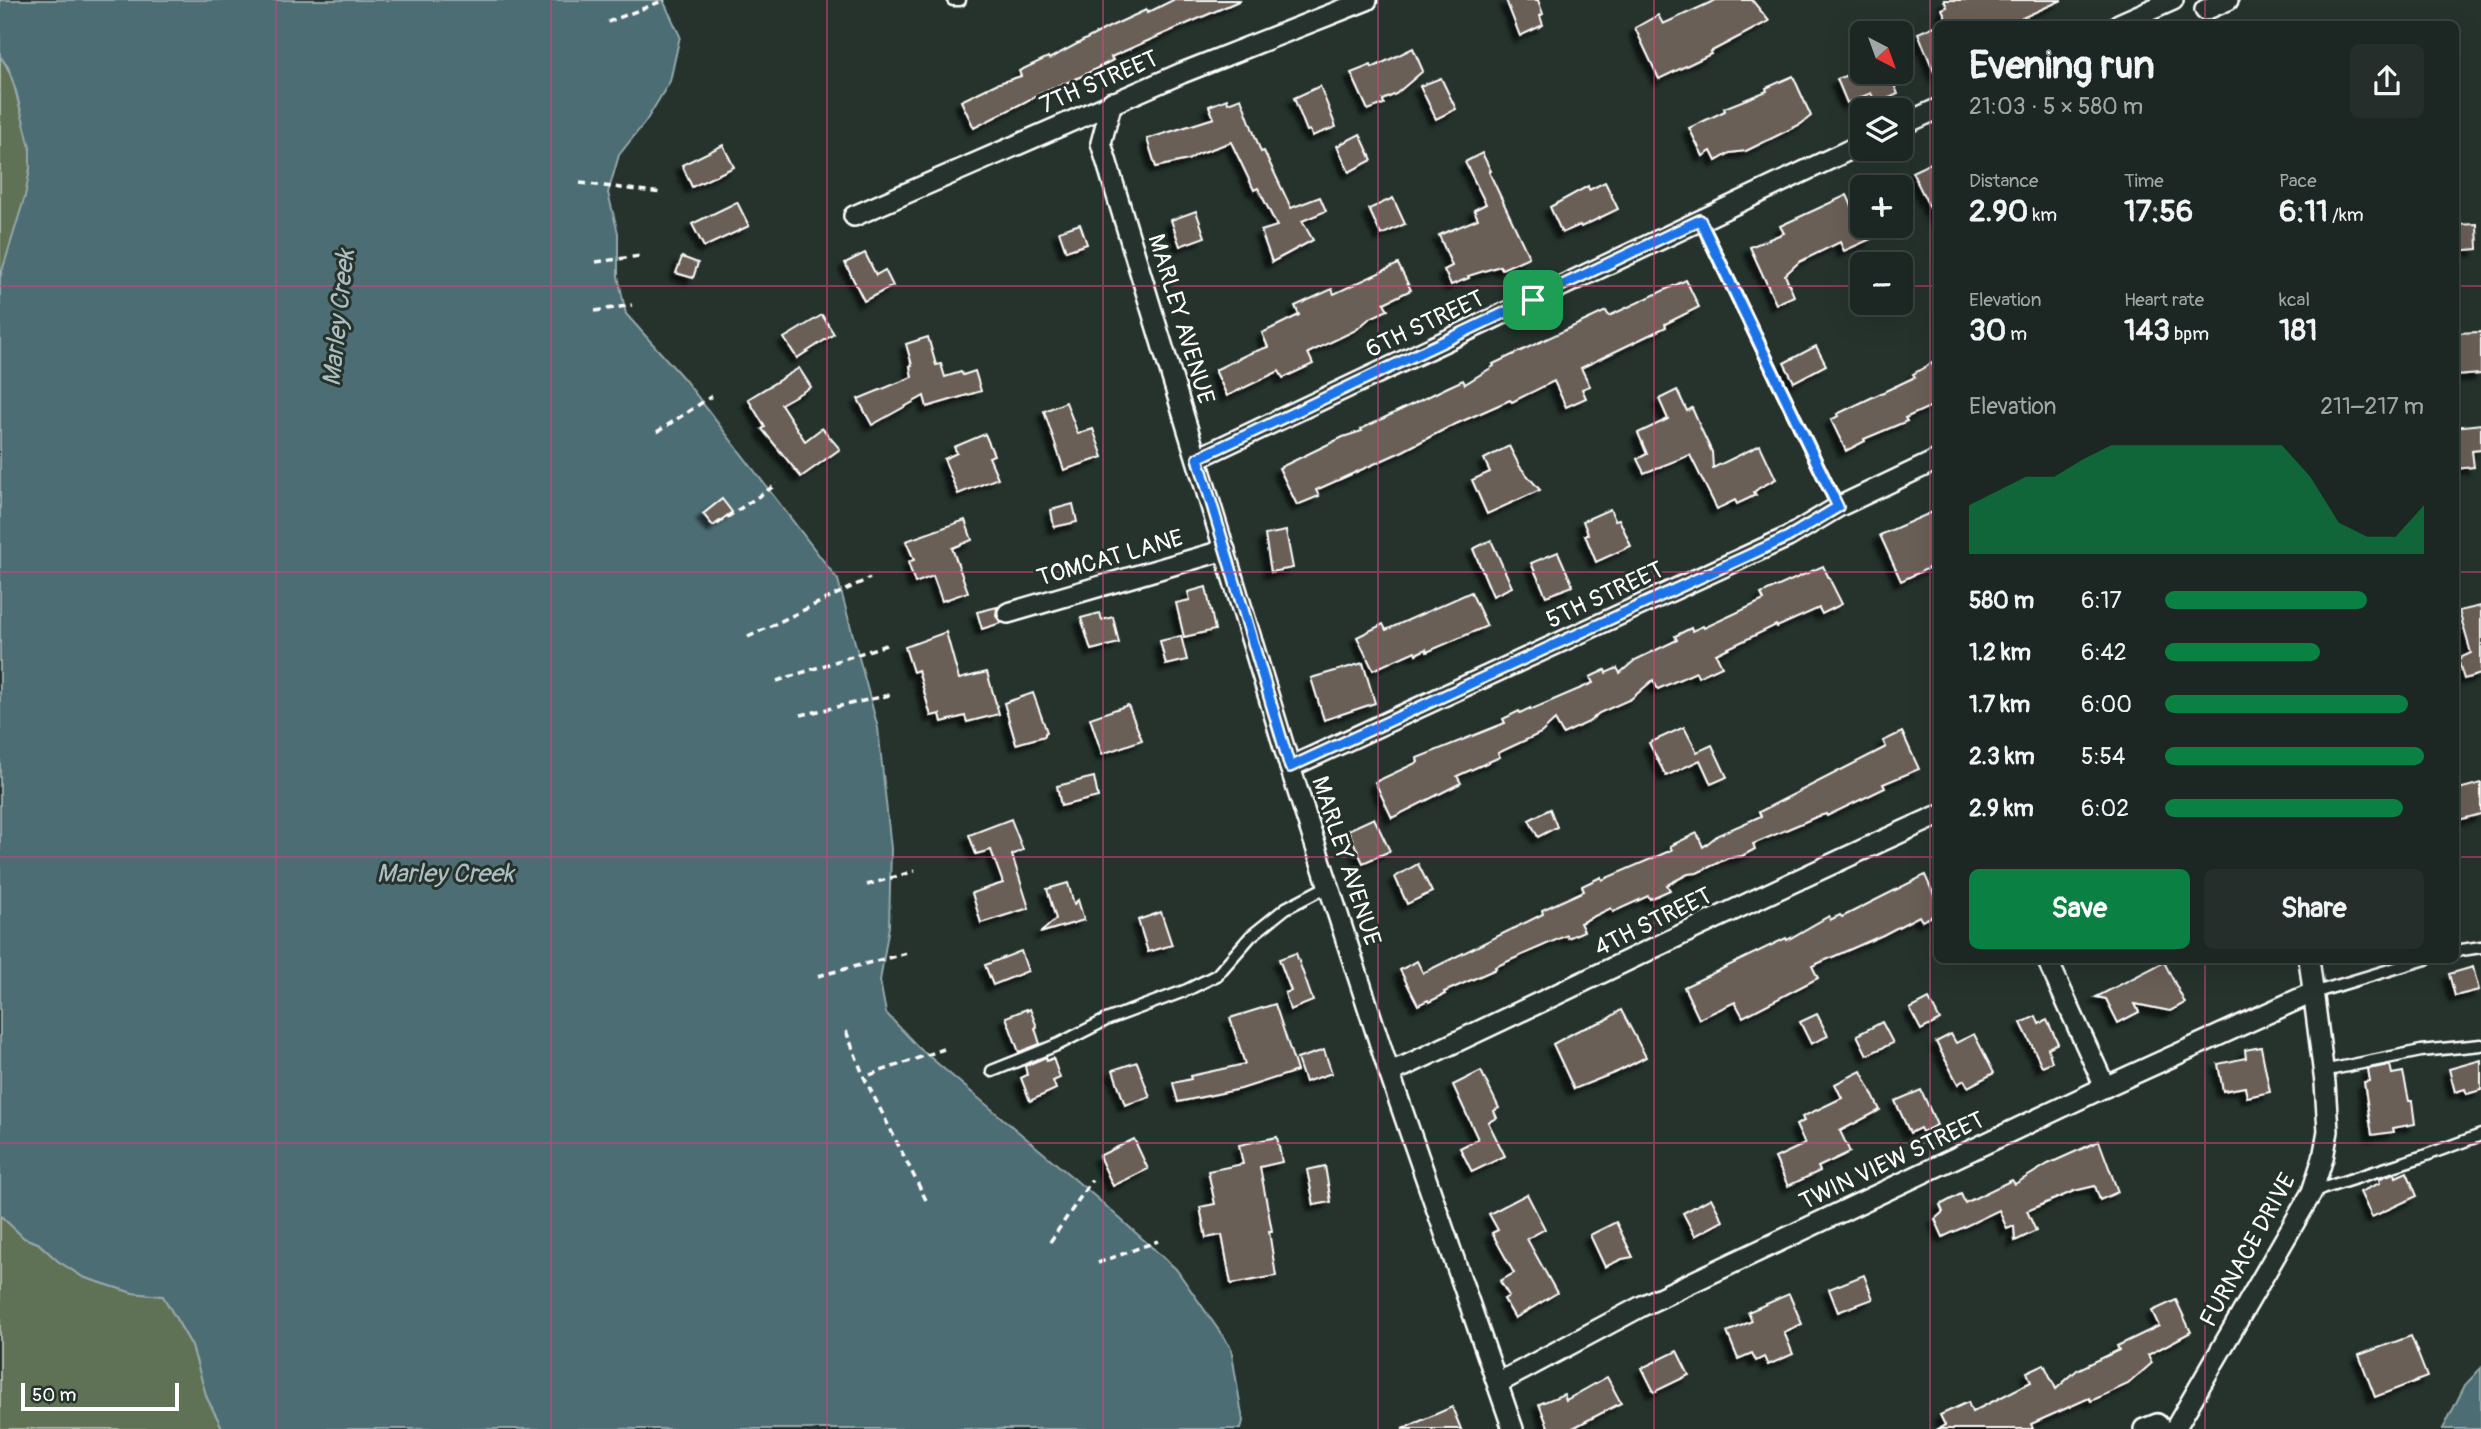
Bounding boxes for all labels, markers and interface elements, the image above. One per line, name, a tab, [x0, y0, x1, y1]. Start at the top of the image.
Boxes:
north arrow	[1850, 21, 1913, 84]
map controls	[1850, 21, 1913, 315]
text: Evening run	[1969, 42, 2155, 90]
street label: 7TH STREET	[1035, 44, 1163, 120]
button: share	[2350, 44, 2424, 118]
text: 21:03 · 5 × 580 m	[1969, 92, 2143, 121]
button: layers	[1850, 98, 1913, 161]
text: Distance	[1969, 169, 2038, 193]
text: Time	[2124, 169, 2164, 193]
text: Pace	[2279, 169, 2317, 193]
button: +	[1850, 175, 1913, 238]
text: 2.90	[1969, 193, 2028, 230]
text: 17:56	[2124, 193, 2193, 230]
text: 6:11	[2279, 193, 2328, 230]
text: km	[2028, 203, 2057, 227]
text: /km	[2328, 203, 2364, 227]
street label: MARLEY AVENUE	[1141, 230, 1221, 408]
water label: Marley Creek	[316, 246, 362, 388]
button: −	[1850, 252, 1913, 315]
pin	[1503, 270, 1563, 330]
icon: arrive	[1514, 281, 1552, 319]
street label: 6TH STREET	[1361, 284, 1489, 364]
text: Elevation	[1969, 288, 2041, 312]
text: Heart rate	[2124, 288, 2204, 312]
text: kcal	[2279, 288, 2310, 312]
text: 30	[1969, 312, 2006, 349]
text: 143	[2124, 312, 2170, 349]
text: 181	[2279, 312, 2318, 349]
text: m	[2006, 322, 2027, 346]
text: bpm	[2170, 322, 2209, 346]
text: Elevation	[1969, 392, 2057, 421]
text: 211–217 m	[2320, 392, 2424, 421]
street label: TOMCAT LANE	[1034, 523, 1186, 593]
street label: 5TH STREET	[1542, 555, 1668, 635]
text: 580 m	[1969, 586, 2034, 615]
text: 6:17	[2081, 586, 2122, 615]
text: 1.2 km	[1969, 638, 2031, 667]
text: 6:42	[2081, 638, 2127, 667]
text: 1.7 km	[1969, 690, 2030, 719]
text: 6:00	[2081, 690, 2132, 719]
text: 2.3 km	[1969, 742, 2035, 771]
text: 5:54	[2081, 742, 2125, 771]
street label: MARLEY AVENUE	[1305, 773, 1387, 949]
text: 2.9 km	[1969, 794, 2034, 823]
text: 6:02	[2081, 794, 2129, 823]
water label: Marley Creek	[376, 858, 516, 890]
button: Save	[1969, 869, 2190, 949]
button: Share	[2204, 869, 2424, 949]
street label: 4TH STREET	[1590, 881, 1716, 963]
street label: TWIN VIEW STREET	[1795, 1105, 1989, 1217]
street label: FURNACE DRIVE	[2194, 1168, 2302, 1332]
scale bar	[21, 1380, 178, 1412]
text: 50 m	[32, 1383, 76, 1407]

